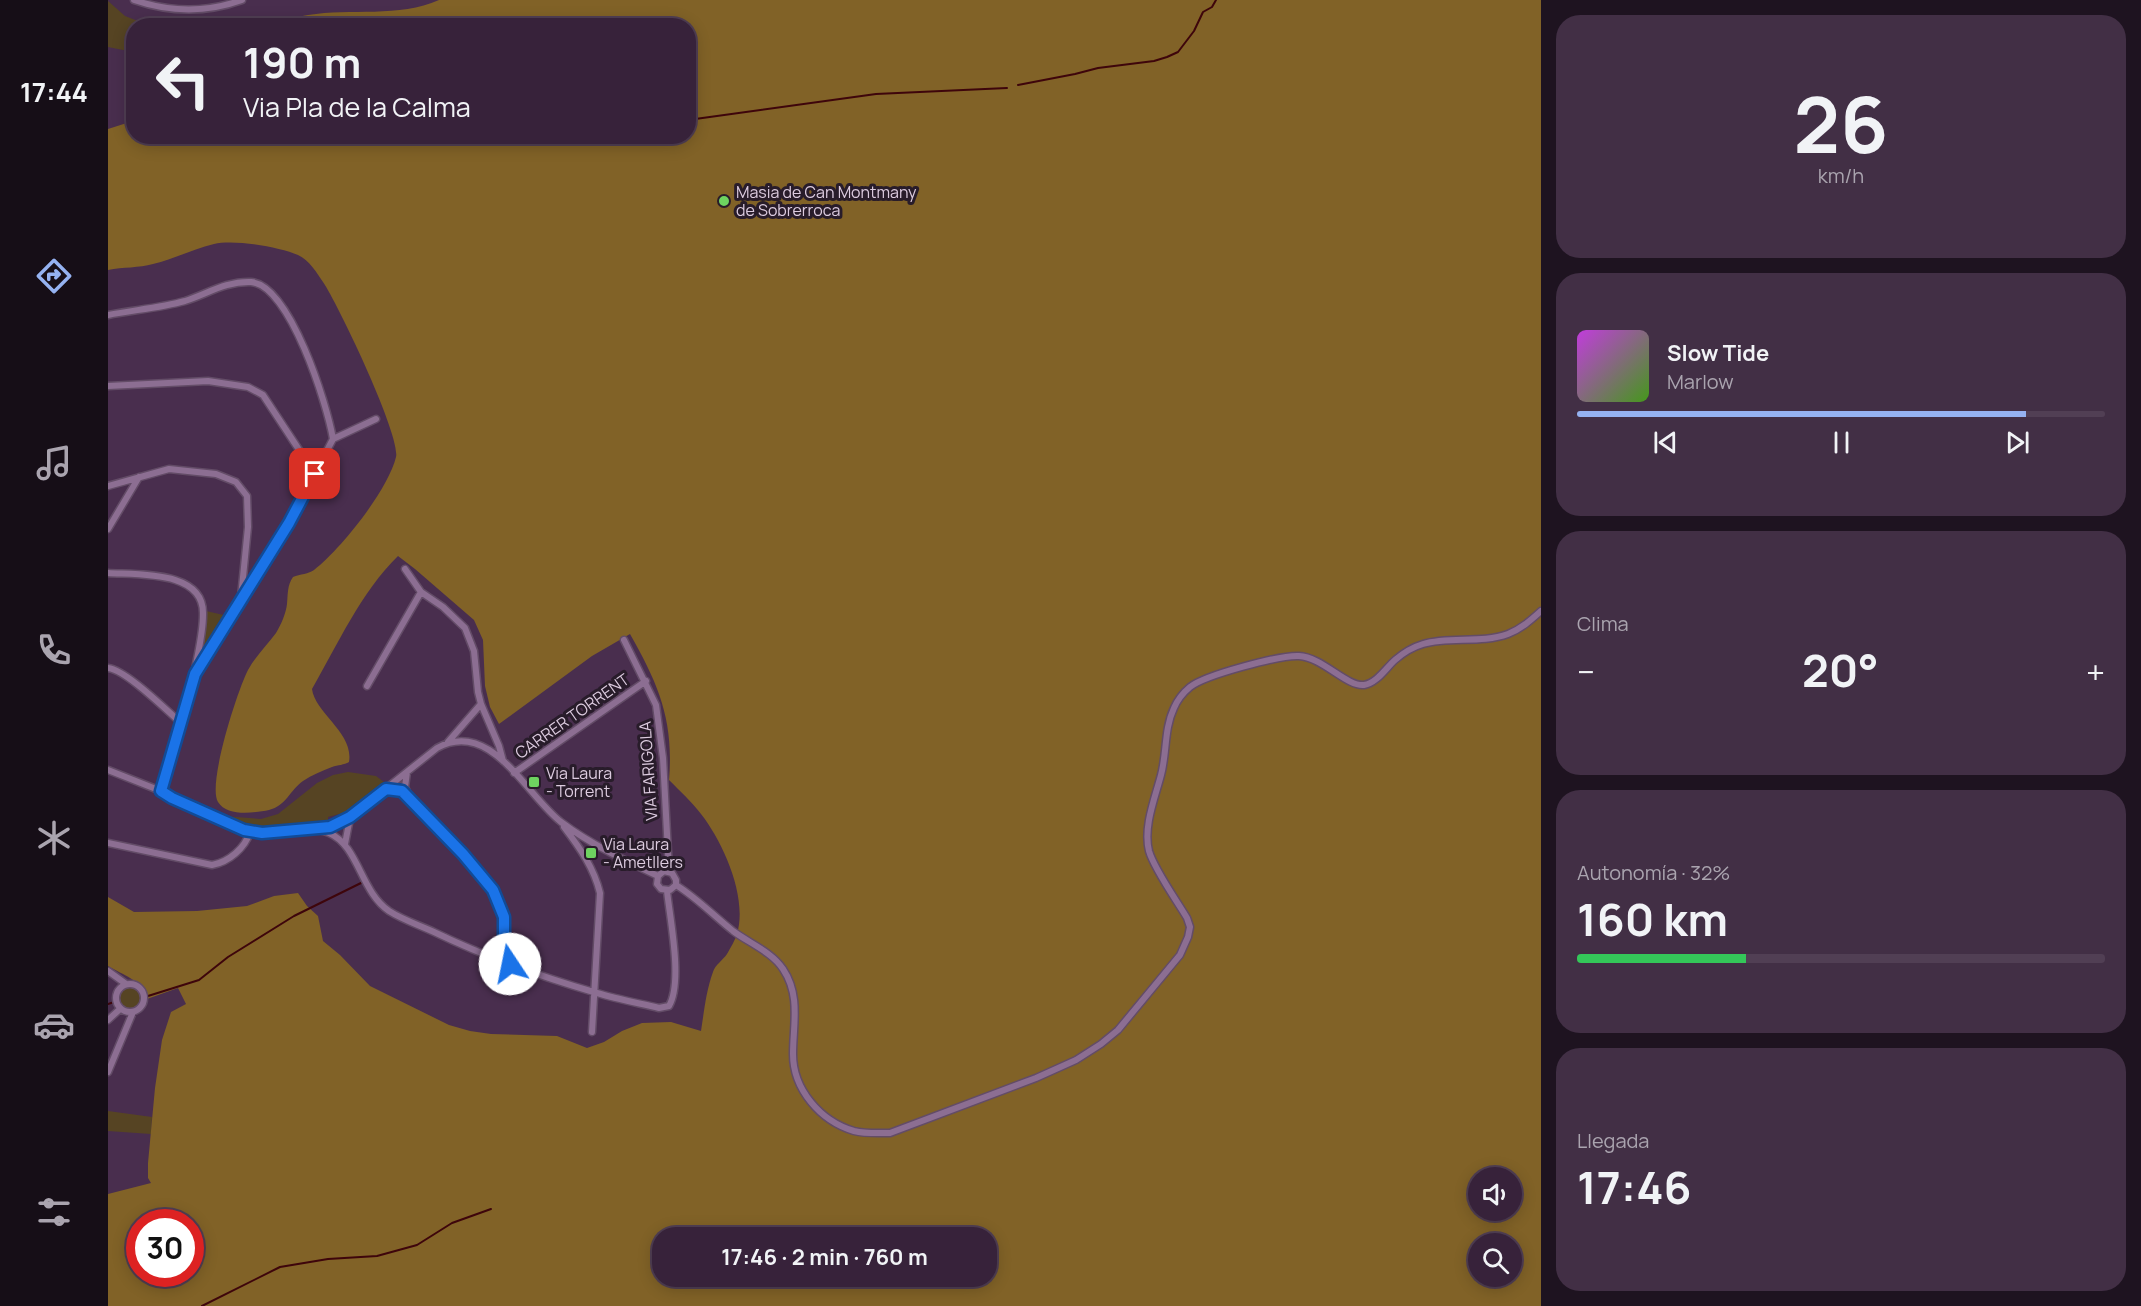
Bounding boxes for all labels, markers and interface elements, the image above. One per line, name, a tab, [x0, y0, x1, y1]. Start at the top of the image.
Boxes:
text: 190 m	[243, 33, 361, 91]
icon: left	[144, 42, 222, 120]
text: 26	[1794, 70, 1888, 176]
text: 17:44	[20, 73, 88, 110]
text: Via Pla de la Calma	[243, 88, 471, 125]
text: km/h	[1818, 162, 1864, 189]
place label: Masia de Can Montmany de Sobrerroca	[736, 181, 917, 221]
marker: Masia de Can Montmany de Sobrerroca	[717, 194, 731, 208]
icon: directions	[33, 255, 75, 297]
text: Slow Tide	[1667, 338, 1769, 368]
text: Marlow	[1667, 368, 1734, 395]
icon: previous	[1649, 426, 1682, 459]
icon: pause	[1825, 426, 1858, 459]
icon: next	[2001, 426, 2034, 459]
icon: music	[33, 442, 75, 484]
pin	[289, 448, 340, 499]
icon: arrive	[298, 457, 331, 490]
text: Clima	[1577, 610, 1629, 637]
icon: phone	[33, 629, 75, 671]
text: 20°	[1802, 639, 1879, 701]
text: −	[1577, 649, 1595, 694]
text: +	[2086, 649, 2105, 694]
street label: CARRER TORRENT	[510, 668, 634, 764]
street label: VIA FARIGOLA	[634, 720, 662, 822]
place label: Via Laura - Torrent	[546, 762, 612, 802]
marker: Via Laura - Torrent	[527, 775, 541, 789]
icon: climate	[33, 817, 75, 859]
place label: Via Laura - Ametllers	[603, 833, 683, 873]
marker: Via Laura - Ametllers	[584, 846, 598, 860]
text: Autonomía · 32%	[1577, 859, 1730, 886]
text: 160 km	[1577, 888, 1728, 950]
position arrow	[478, 932, 542, 996]
icon: car	[33, 1004, 75, 1046]
text: Llegada	[1577, 1127, 1649, 1154]
text: 17:46	[1577, 1156, 1691, 1218]
map controls	[1468, 1167, 1522, 1287]
button: sound	[1468, 1167, 1522, 1221]
icon: filters	[33, 1191, 75, 1233]
speed limit sign: 30	[126, 1209, 204, 1287]
button: search	[1468, 1233, 1522, 1287]
text: 17:46 · 2 min · 760 m	[721, 1242, 928, 1272]

